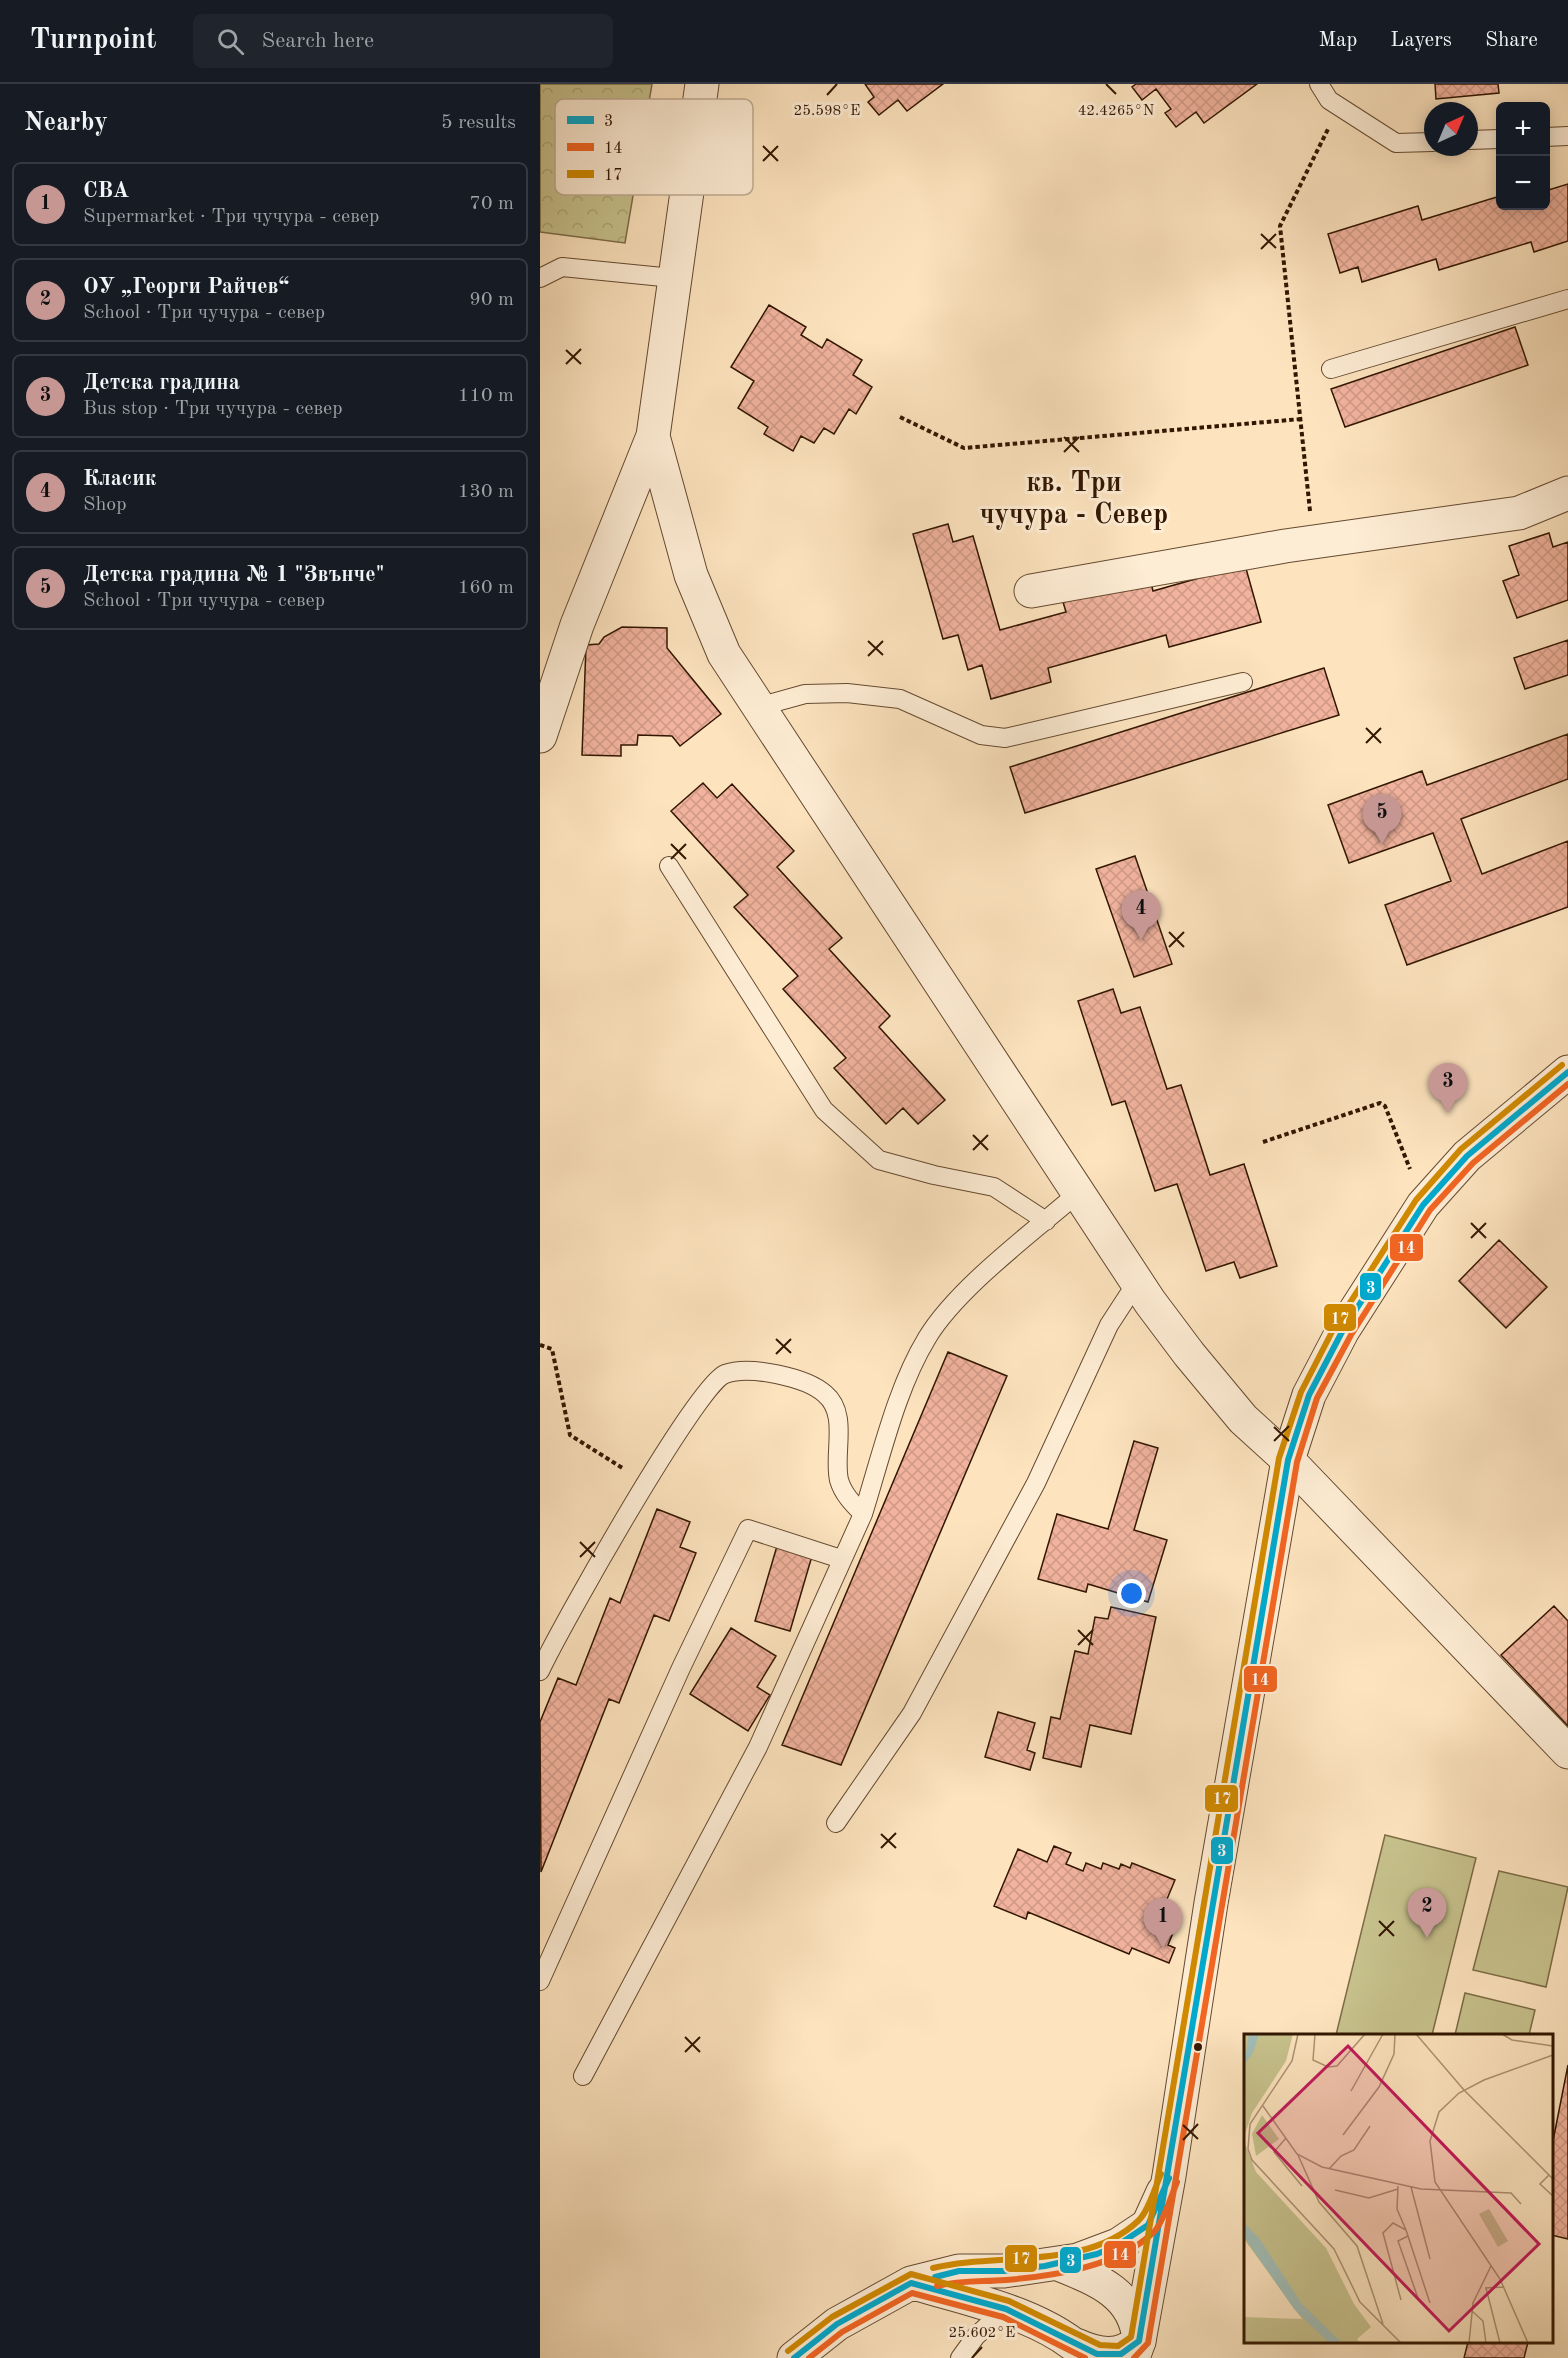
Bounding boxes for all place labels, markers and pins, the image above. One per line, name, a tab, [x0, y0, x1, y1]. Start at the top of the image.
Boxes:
pin: 5	[1362, 794, 1402, 844]
pin: 4	[1122, 890, 1160, 940]
pin: 3	[1428, 1064, 1468, 1113]
pin: 2	[1408, 1888, 1446, 1938]
pin: 1	[1144, 1898, 1182, 1948]
unlabelled marker	[1192, 2041, 1204, 2053]

